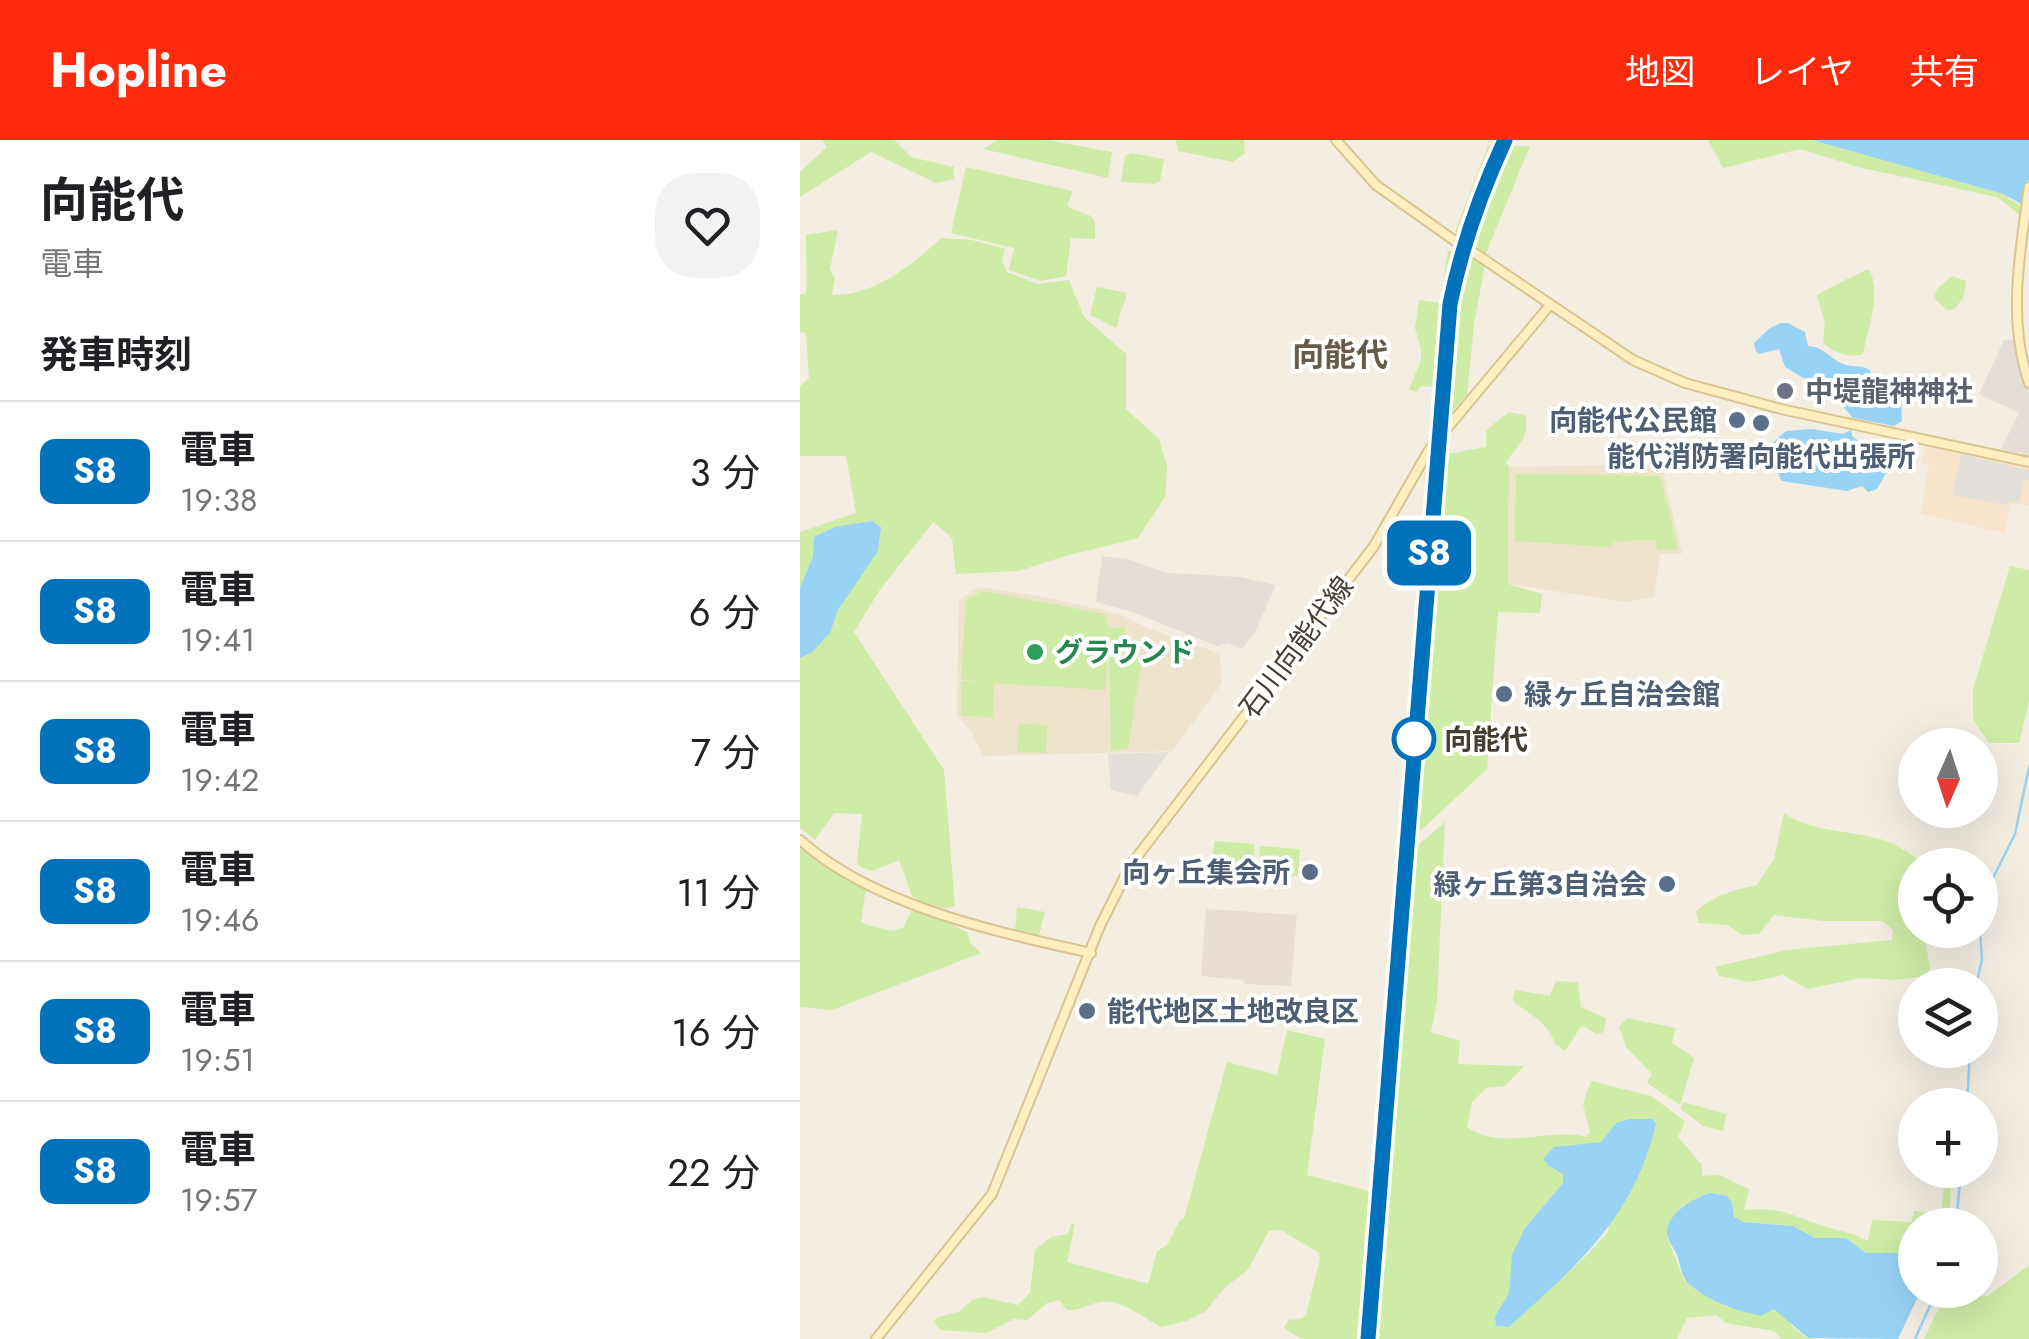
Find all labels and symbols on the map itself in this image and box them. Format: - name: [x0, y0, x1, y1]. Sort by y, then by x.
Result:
- district label: 向能代: [1292, 332, 1388, 378]
- place label: 中堤龍神神社: [1805, 371, 1973, 412]
- marker: 中堤龍神神社: [1774, 380, 1796, 402]
- place label: 向能代公民館: [1549, 400, 1717, 441]
- marker: 向能代公民館: [1726, 409, 1748, 431]
- marker: 能代消防署向能代出張所: [1750, 412, 1772, 434]
- place label: 能代消防署向能代出張所: [1607, 436, 1915, 477]
- line badge: S8: [1384, 520, 1474, 586]
- street label: 石川向能代線: [1229, 568, 1363, 727]
- place label: グラウンド: [1055, 632, 1195, 673]
- marker: グラウンド: [1024, 641, 1046, 663]
- place label: 緑ヶ丘自治会館: [1524, 674, 1720, 715]
- marker: 緑ヶ丘自治会館: [1493, 683, 1515, 705]
- marker: 向能代: [1393, 718, 1435, 760]
- place label: 向能代: [1444, 719, 1528, 760]
- north arrow: [1898, 728, 1998, 828]
- place label: 向ヶ丘集会所: [1122, 852, 1290, 893]
- marker: 向ヶ丘集会所: [1299, 861, 1321, 883]
- place label: 緑ヶ丘第3自治会: [1434, 864, 1647, 905]
- marker: 緑ヶ丘第3自治会: [1656, 873, 1678, 895]
- place label: 能代地区土地改良区: [1107, 991, 1359, 1032]
- marker: 能代地区土地改良区: [1076, 1000, 1098, 1022]

